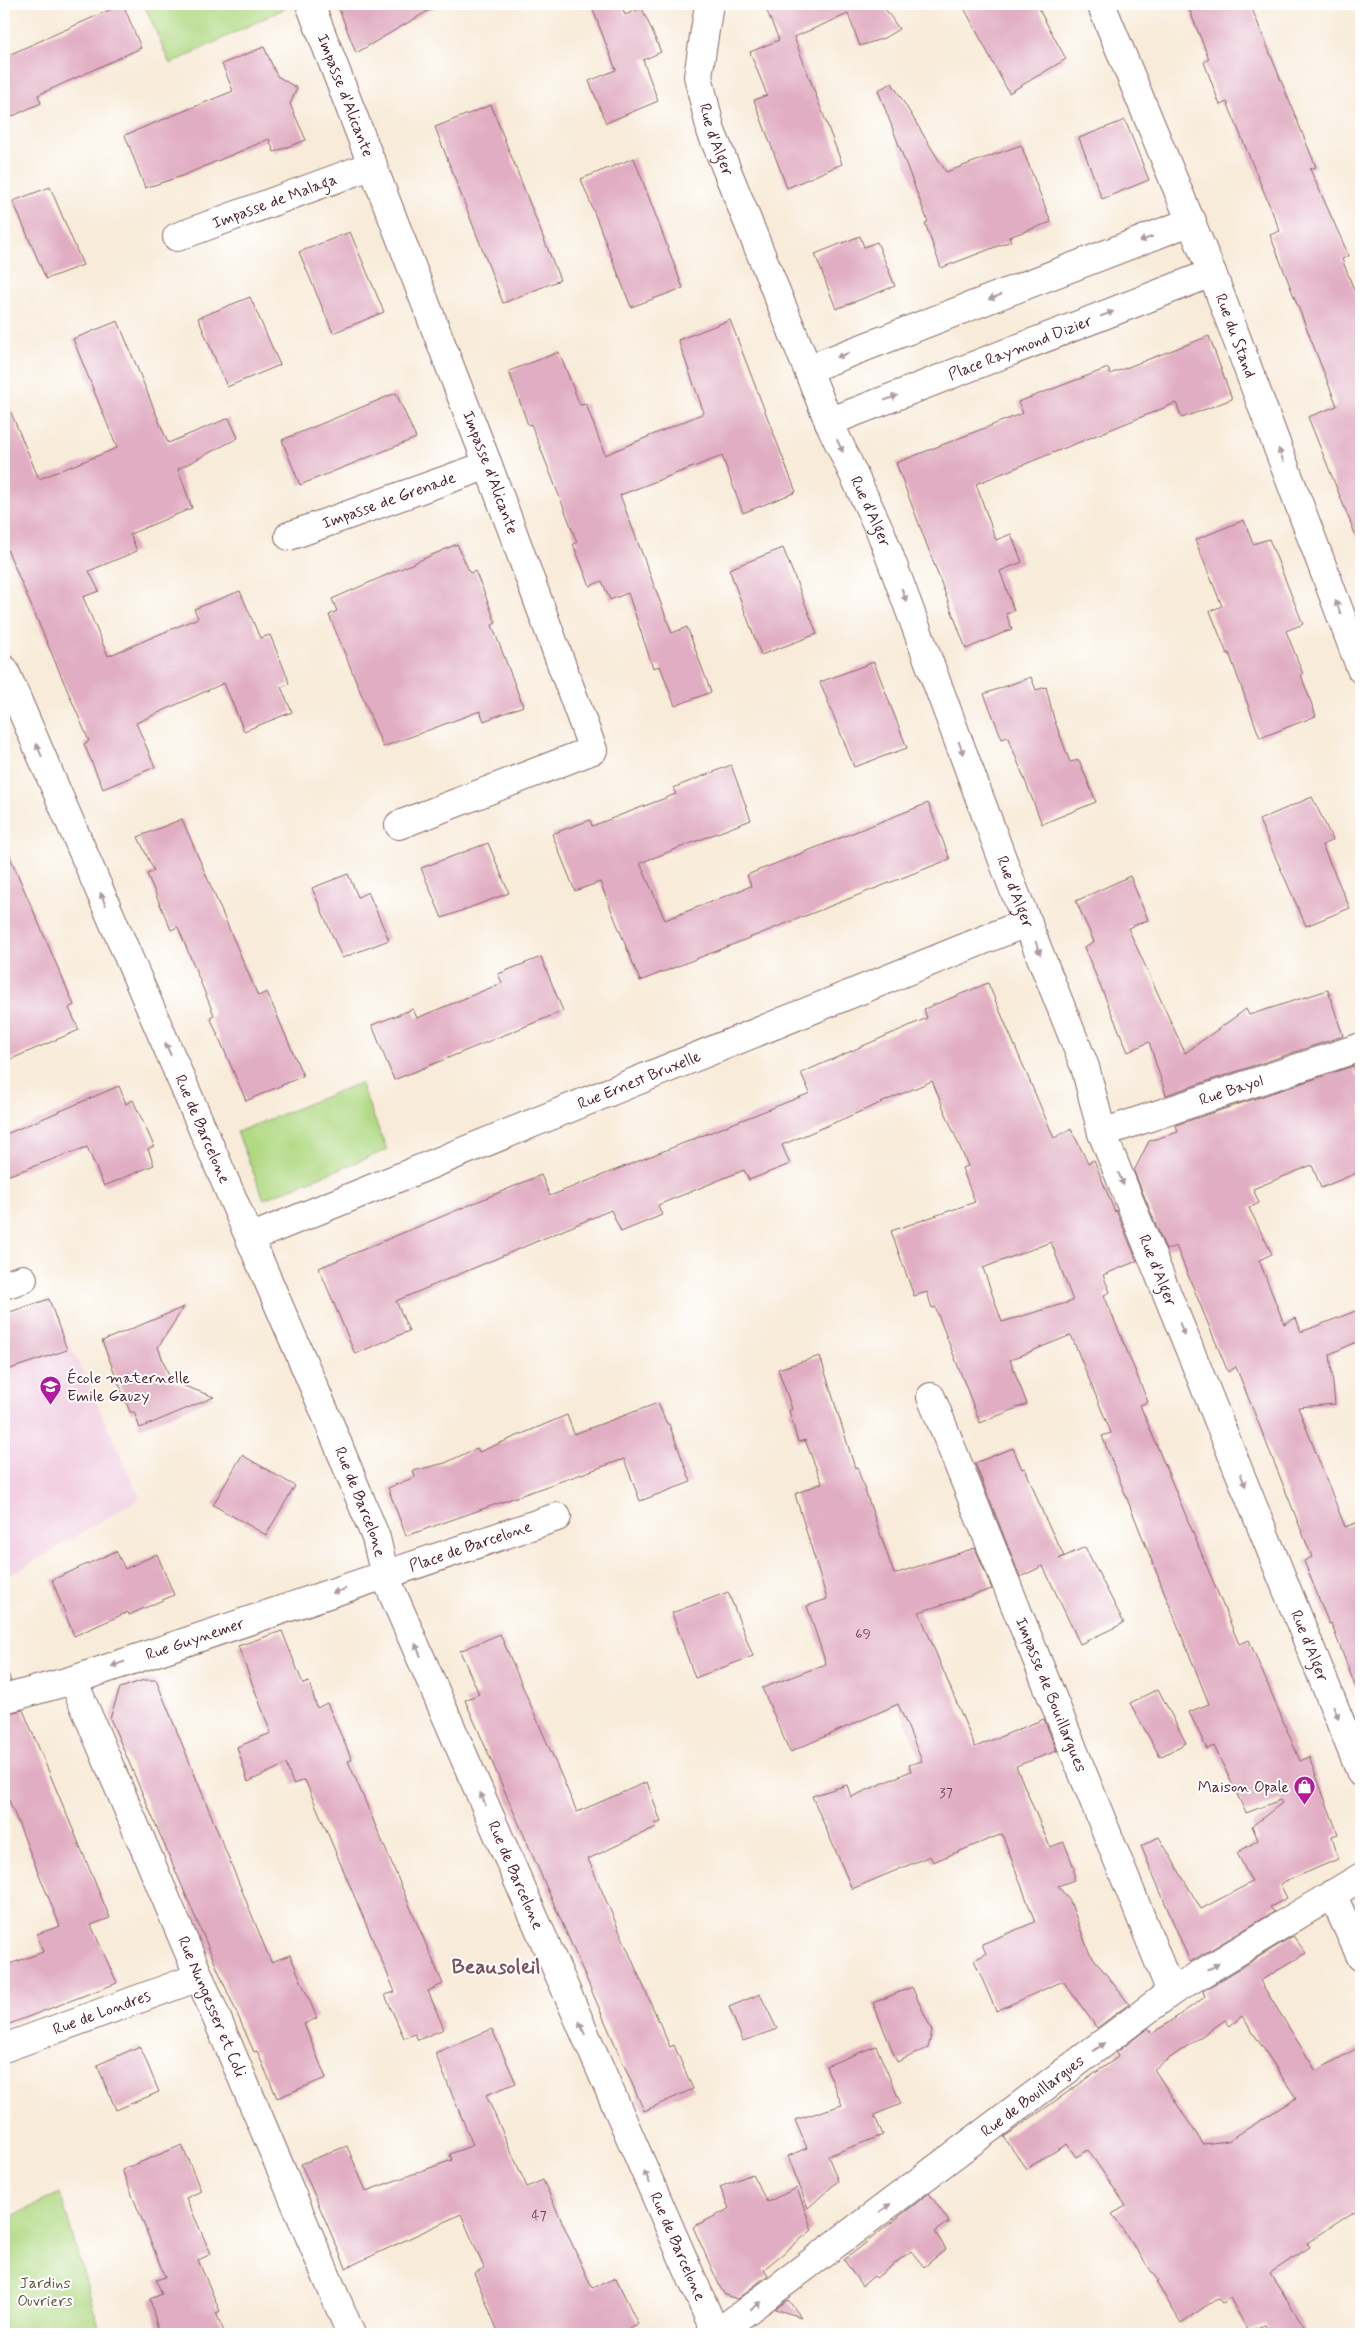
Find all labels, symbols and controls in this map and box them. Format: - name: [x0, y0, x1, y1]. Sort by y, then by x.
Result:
- street label: Impasse d'Alicante: [312, 31, 379, 160]
- street label: Rue d'Alger: [694, 101, 739, 179]
- street label: Impasse de Malaga: [209, 169, 340, 234]
- one-way arrow: [1139, 235, 1153, 243]
- street label: Rue du Stand: [1210, 291, 1261, 381]
- one-way arrow: [987, 294, 1002, 301]
- street label: Place Raymond Dizier: [945, 310, 1095, 385]
- one-way arrow: [1100, 310, 1115, 318]
- one-way arrow: [836, 352, 850, 360]
- one-way arrow: [883, 394, 898, 401]
- street label: Impasse d'Alicante: [458, 408, 523, 537]
- one-way arrow: [836, 439, 844, 453]
- one-way arrow: [1277, 448, 1284, 463]
- street label: Impasse de Grenade: [319, 467, 459, 534]
- street label: Rue d'Alger: [845, 473, 896, 550]
- one-way arrow: [901, 588, 908, 603]
- one-way arrow: [1334, 600, 1341, 615]
- one-way arrow: [958, 740, 965, 755]
- one-way arrow: [34, 743, 42, 757]
- street label: Rue d'Alger: [992, 853, 1039, 931]
- one-way arrow: [99, 892, 107, 907]
- one-way arrow: [1034, 941, 1042, 956]
- one-way arrow: [163, 1042, 171, 1056]
- street label: Rue Ernest Bruxelle: [574, 1045, 704, 1114]
- street label: Rue Bayol: [1196, 1070, 1266, 1111]
- street label: Rue de Barcelone: [170, 1071, 235, 1187]
- one-way arrow: [1117, 1171, 1125, 1186]
- street label: Rue d'Alger: [1134, 1231, 1182, 1310]
- one-way arrow: [1178, 1322, 1186, 1336]
- place label: École maternelle Emile Gauzy: [67, 1368, 191, 1407]
- school or university icon: École maternelle Emile Gauzy: [39, 1375, 63, 1406]
- street label: Rue de Barcelone: [329, 1444, 391, 1559]
- one-way arrow: [1239, 1473, 1247, 1487]
- street label: Place de Barcelone: [406, 1516, 535, 1577]
- one-way arrow: [331, 1587, 346, 1595]
- street label: Rue d'Alger: [1286, 1607, 1334, 1685]
- street label: Rue Guynemer: [143, 1613, 247, 1665]
- street label: Impasse de Bouillargues: [1010, 1614, 1092, 1775]
- house number: 69: [855, 1625, 871, 1643]
- one-way arrow: [413, 1643, 421, 1657]
- one-way arrow: [110, 1661, 125, 1669]
- one-way arrow: [1333, 1704, 1341, 1719]
- shop icon: Maison Opale: [1293, 1775, 1317, 1806]
- place label: Maison Opale: [1198, 1777, 1289, 1798]
- house number: 37: [939, 1784, 953, 1802]
- one-way arrow: [478, 1792, 486, 1806]
- street label: Rue de Barcelone: [483, 1818, 549, 1933]
- street label: Rue Nungesser et Coli: [173, 1933, 251, 2080]
- district label: Beausoleil: [452, 1953, 540, 1981]
- one-way arrow: [1207, 1962, 1220, 1971]
- street label: Rue de Londres: [50, 1985, 153, 2040]
- one-way arrow: [578, 2021, 586, 2035]
- one-way arrow: [1092, 2041, 1105, 2052]
- street label: Rue de Bouillargues: [976, 2050, 1089, 2142]
- one-way arrow: [643, 2170, 651, 2184]
- street label: Rue de Barcelone: [645, 2189, 711, 2304]
- one-way arrow: [878, 2202, 891, 2213]
- house number: 47: [531, 2207, 547, 2225]
- park label: Jardins Ouvriers: [17, 2273, 73, 2312]
- one-way arrow: [749, 2300, 762, 2311]

